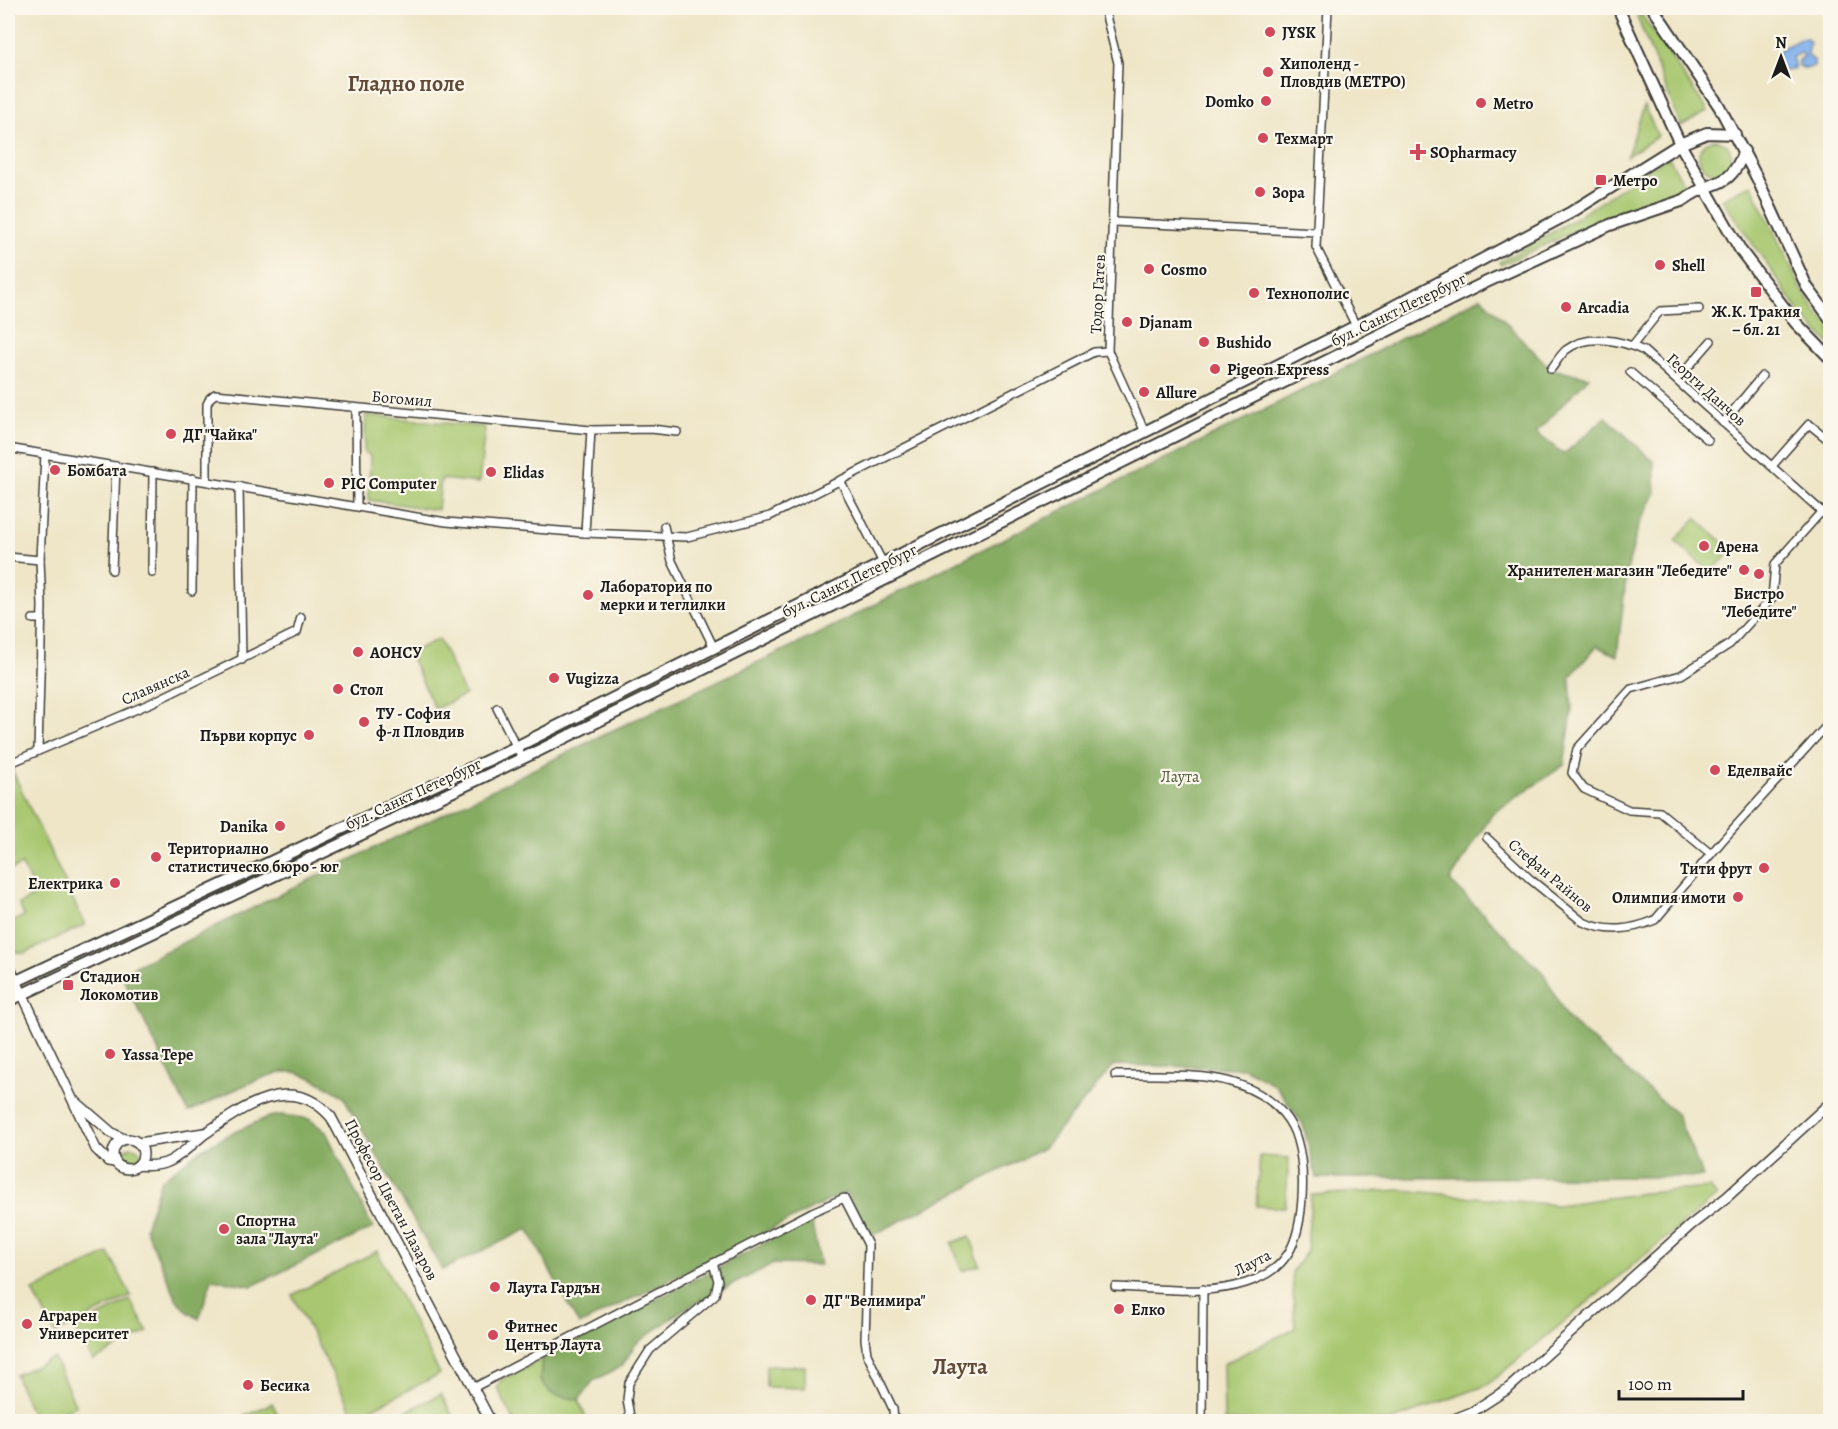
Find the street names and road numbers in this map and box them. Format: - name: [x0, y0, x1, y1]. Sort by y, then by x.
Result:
- street label: Тодор Гатев: [1085, 254, 1111, 334]
- street label: бул. Санкт Петербург: [1327, 267, 1470, 352]
- street label: Георги Данчов: [1662, 348, 1751, 431]
- street label: Богомил: [371, 385, 433, 413]
- street label: бул. Санкт Петербург: [778, 538, 921, 623]
- street label: Славянска: [118, 661, 193, 711]
- street label: бул. Санкт Петербург: [342, 753, 485, 835]
- street label: Стефан Райнов: [1503, 834, 1597, 918]
- street label: Професор Цветан Лазаров: [339, 1115, 443, 1284]
- street label: Лаута: [1230, 1244, 1275, 1282]

